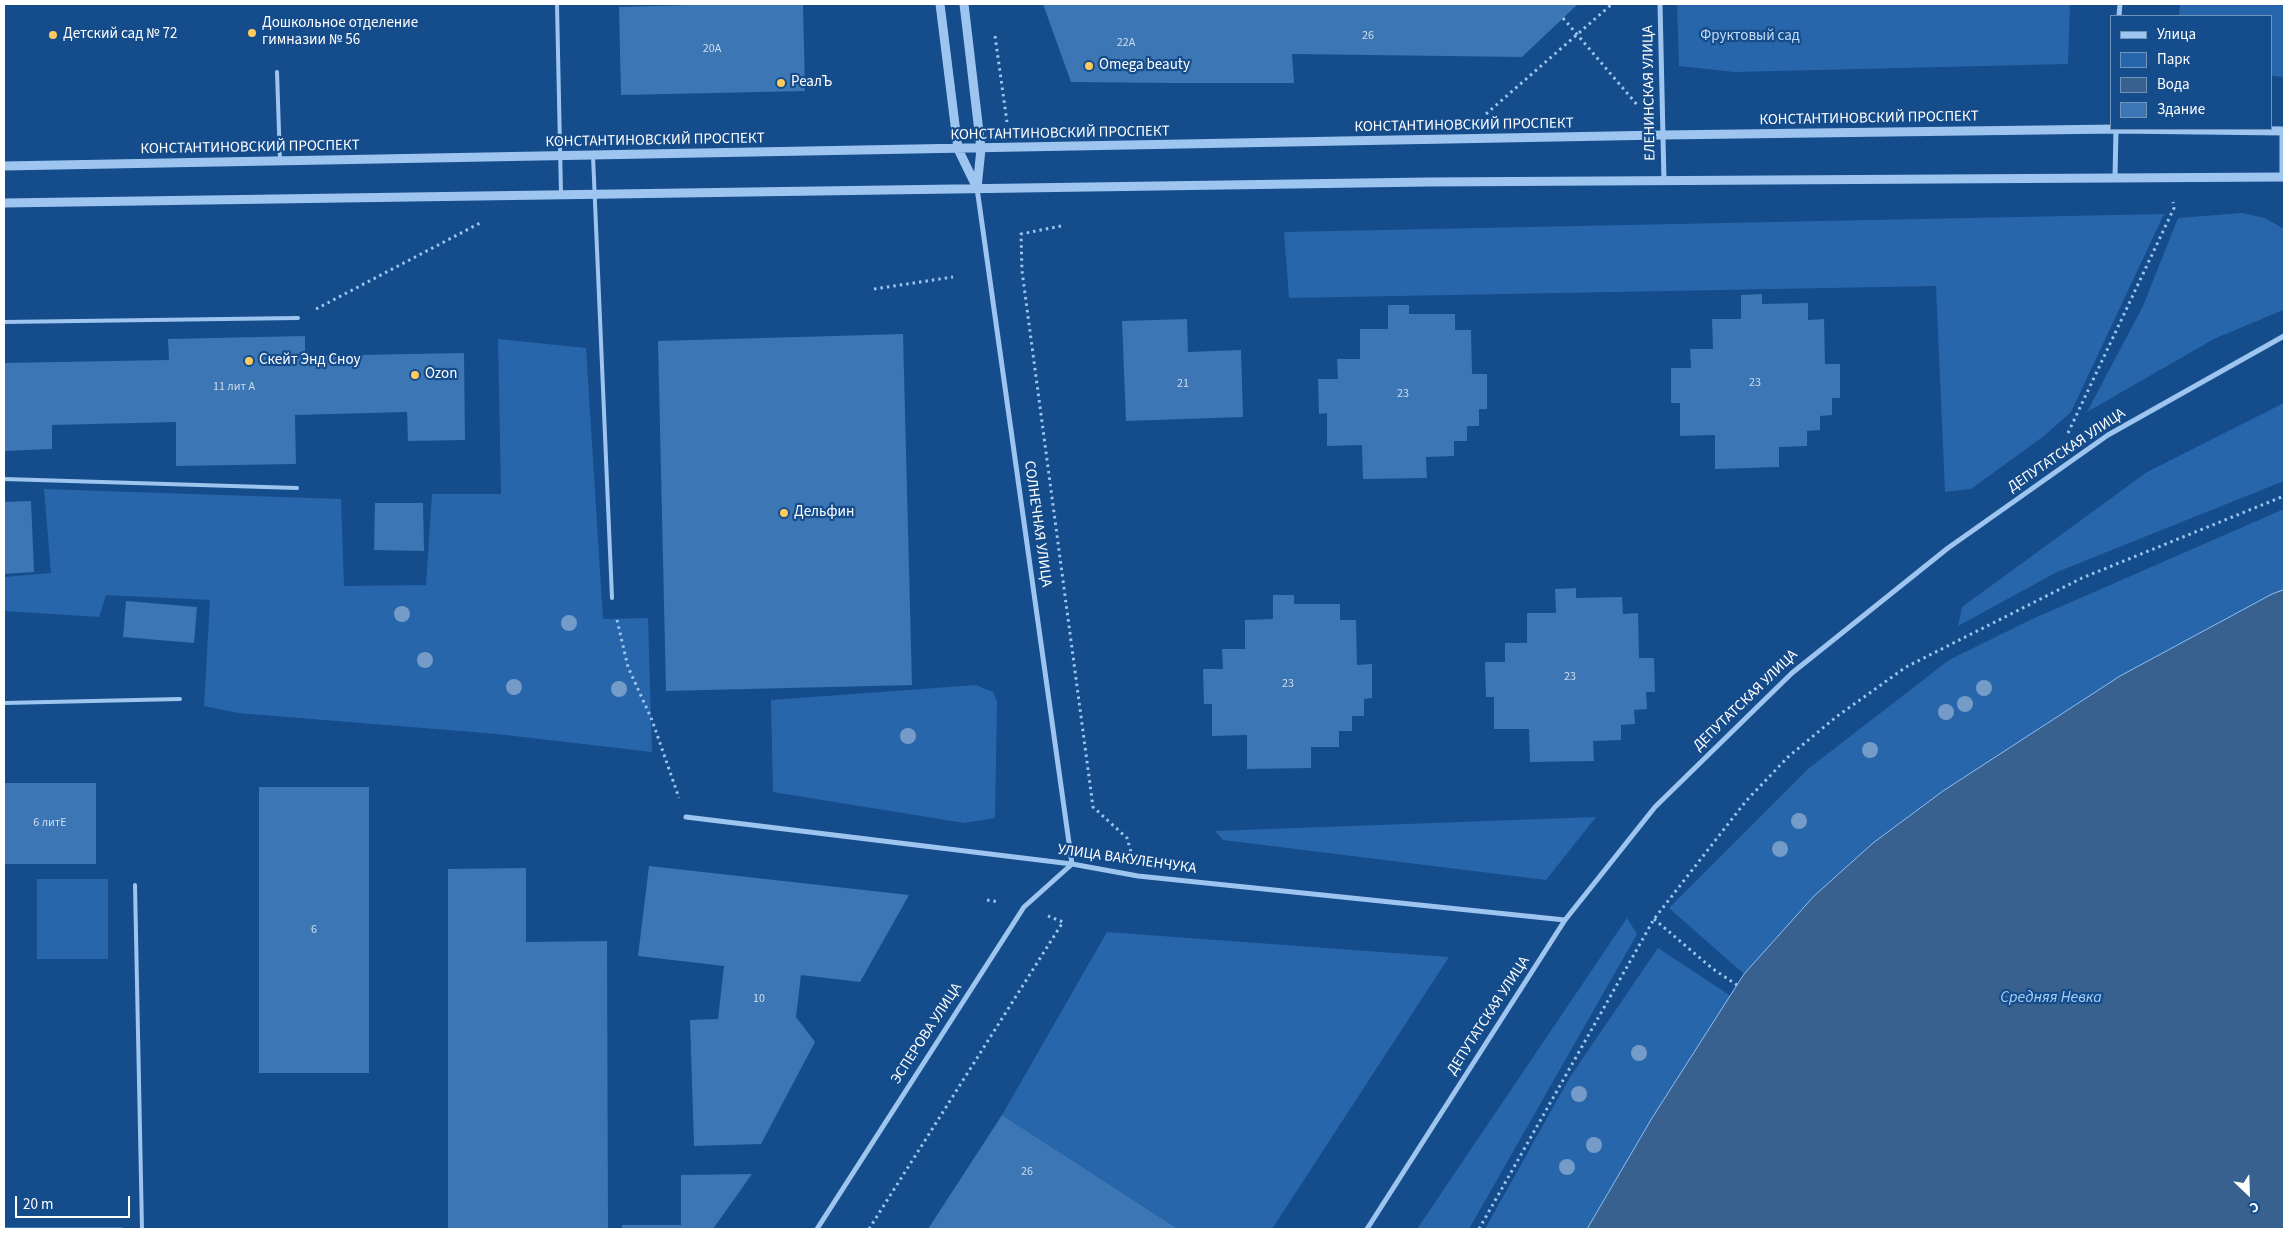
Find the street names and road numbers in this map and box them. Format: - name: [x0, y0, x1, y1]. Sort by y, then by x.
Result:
- street label: ЕЛЕНИНСКАЯ УЛИЦА: [1640, 25, 1660, 161]
- street label: КОНСТАНТИНОВСКИЙ ПРОСПЕКТ: [1759, 108, 1979, 130]
- street label: КОНСТАНТИНОВСКИЙ ПРОСПЕКТ: [1354, 115, 1574, 137]
- street label: КОНСТАНТИНОВСКИЙ ПРОСПЕКТ: [950, 123, 1170, 145]
- street label: КОНСТАНТИНОВСКИЙ ПРОСПЕКТ: [545, 130, 765, 152]
- street label: КОНСТАНТИНОВСКИЙ ПРОСПЕКТ: [140, 137, 360, 159]
- street label: ДЕПУТАТСКАЯ УЛИЦА: [2005, 405, 2129, 497]
- street label: СОЛНЕЧНАЯ УЛИЦА: [1019, 460, 1055, 588]
- street label: ДЕПУТАТСКАЯ УЛИЦА: [1690, 647, 1802, 755]
- street label: УЛИЦА ВАКУЛЕНЧУКА: [1056, 841, 1198, 879]
- street label: ДЕПУТАТСКАЯ УЛИЦА: [1444, 953, 1534, 1079]
- street label: ЭСПЕРОВА УЛИЦА: [888, 980, 966, 1088]

